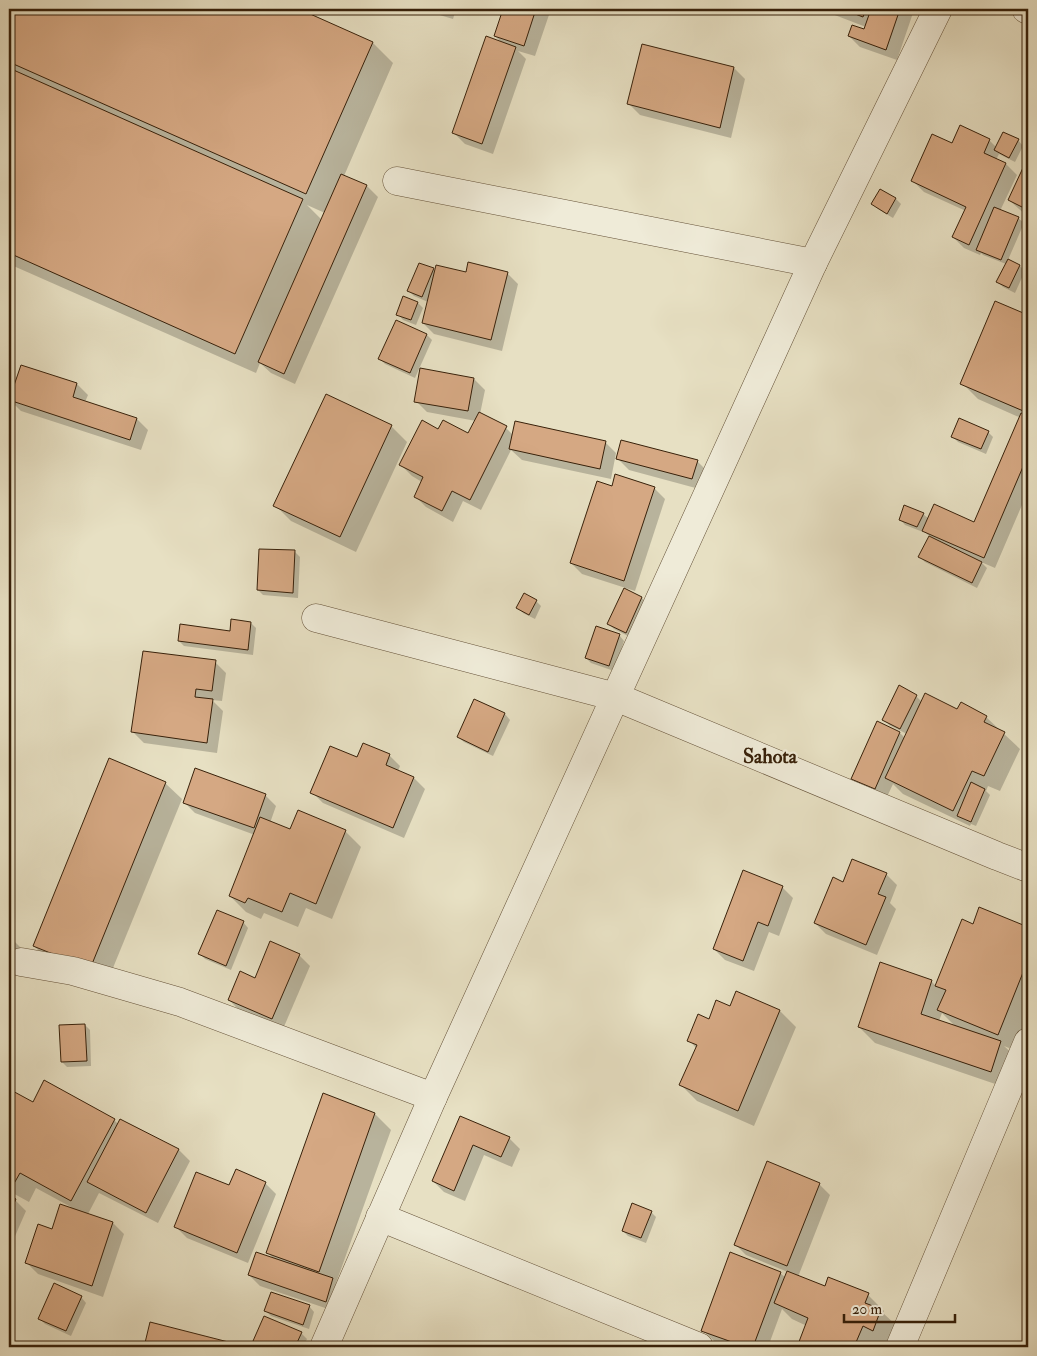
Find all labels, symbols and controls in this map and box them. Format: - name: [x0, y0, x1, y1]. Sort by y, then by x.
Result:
- district label: Sahota: [743, 744, 798, 769]
- scale bar: [844, 1291, 956, 1323]
- text: 20 m: [852, 1300, 882, 1319]

